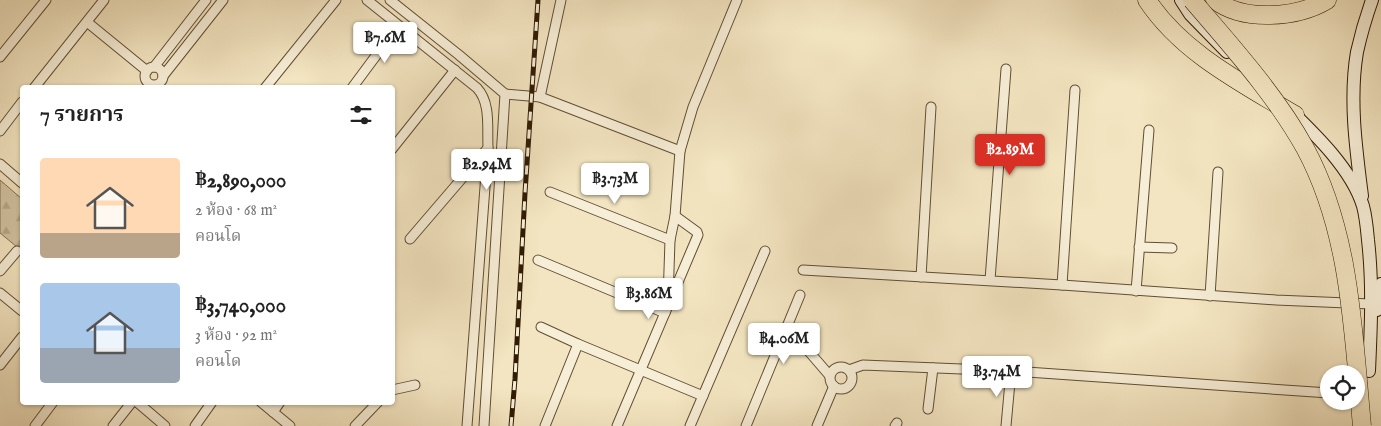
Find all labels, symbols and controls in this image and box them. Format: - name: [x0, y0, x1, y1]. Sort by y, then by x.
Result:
- pin: ฿7.6M: [350, 22, 420, 64]
- text: ฿7.6M: [364, 28, 406, 48]
- icon: filters: [347, 101, 375, 129]
- text: 7 รายการ: [40, 102, 124, 129]
- pin: ฿2.89M: [969, 134, 1051, 176]
- text: ฿2.89M: [986, 140, 1034, 160]
- pin: ฿2.94M: [446, 148, 528, 191]
- text: ฿2.94M: [462, 155, 512, 175]
- pin: ฿3.73M: [574, 162, 656, 205]
- text: ฿2,890,000: [195, 168, 286, 195]
- text: ฿3.73M: [592, 169, 638, 189]
- icon: home: [80, 178, 140, 238]
- text: 2 ห้อง · 68 m²: [195, 201, 277, 221]
- text: คอนโด: [195, 227, 241, 247]
- pin: ฿3.86M: [608, 278, 690, 320]
- text: ฿3.86M: [626, 284, 672, 304]
- text: ฿3,740,000: [195, 293, 286, 320]
- icon: home: [80, 303, 140, 363]
- pin: ฿4.06M: [743, 322, 825, 365]
- text: 3 ห้อง · 92 m²: [195, 326, 277, 346]
- text: ฿4.06M: [759, 329, 809, 349]
- text: คอนโด: [195, 352, 241, 372]
- pin: ฿3.74M: [956, 356, 1038, 398]
- text: ฿3.74M: [973, 362, 1021, 382]
- map controls: [1320, 365, 1365, 410]
- button: locate: [1320, 365, 1365, 410]

